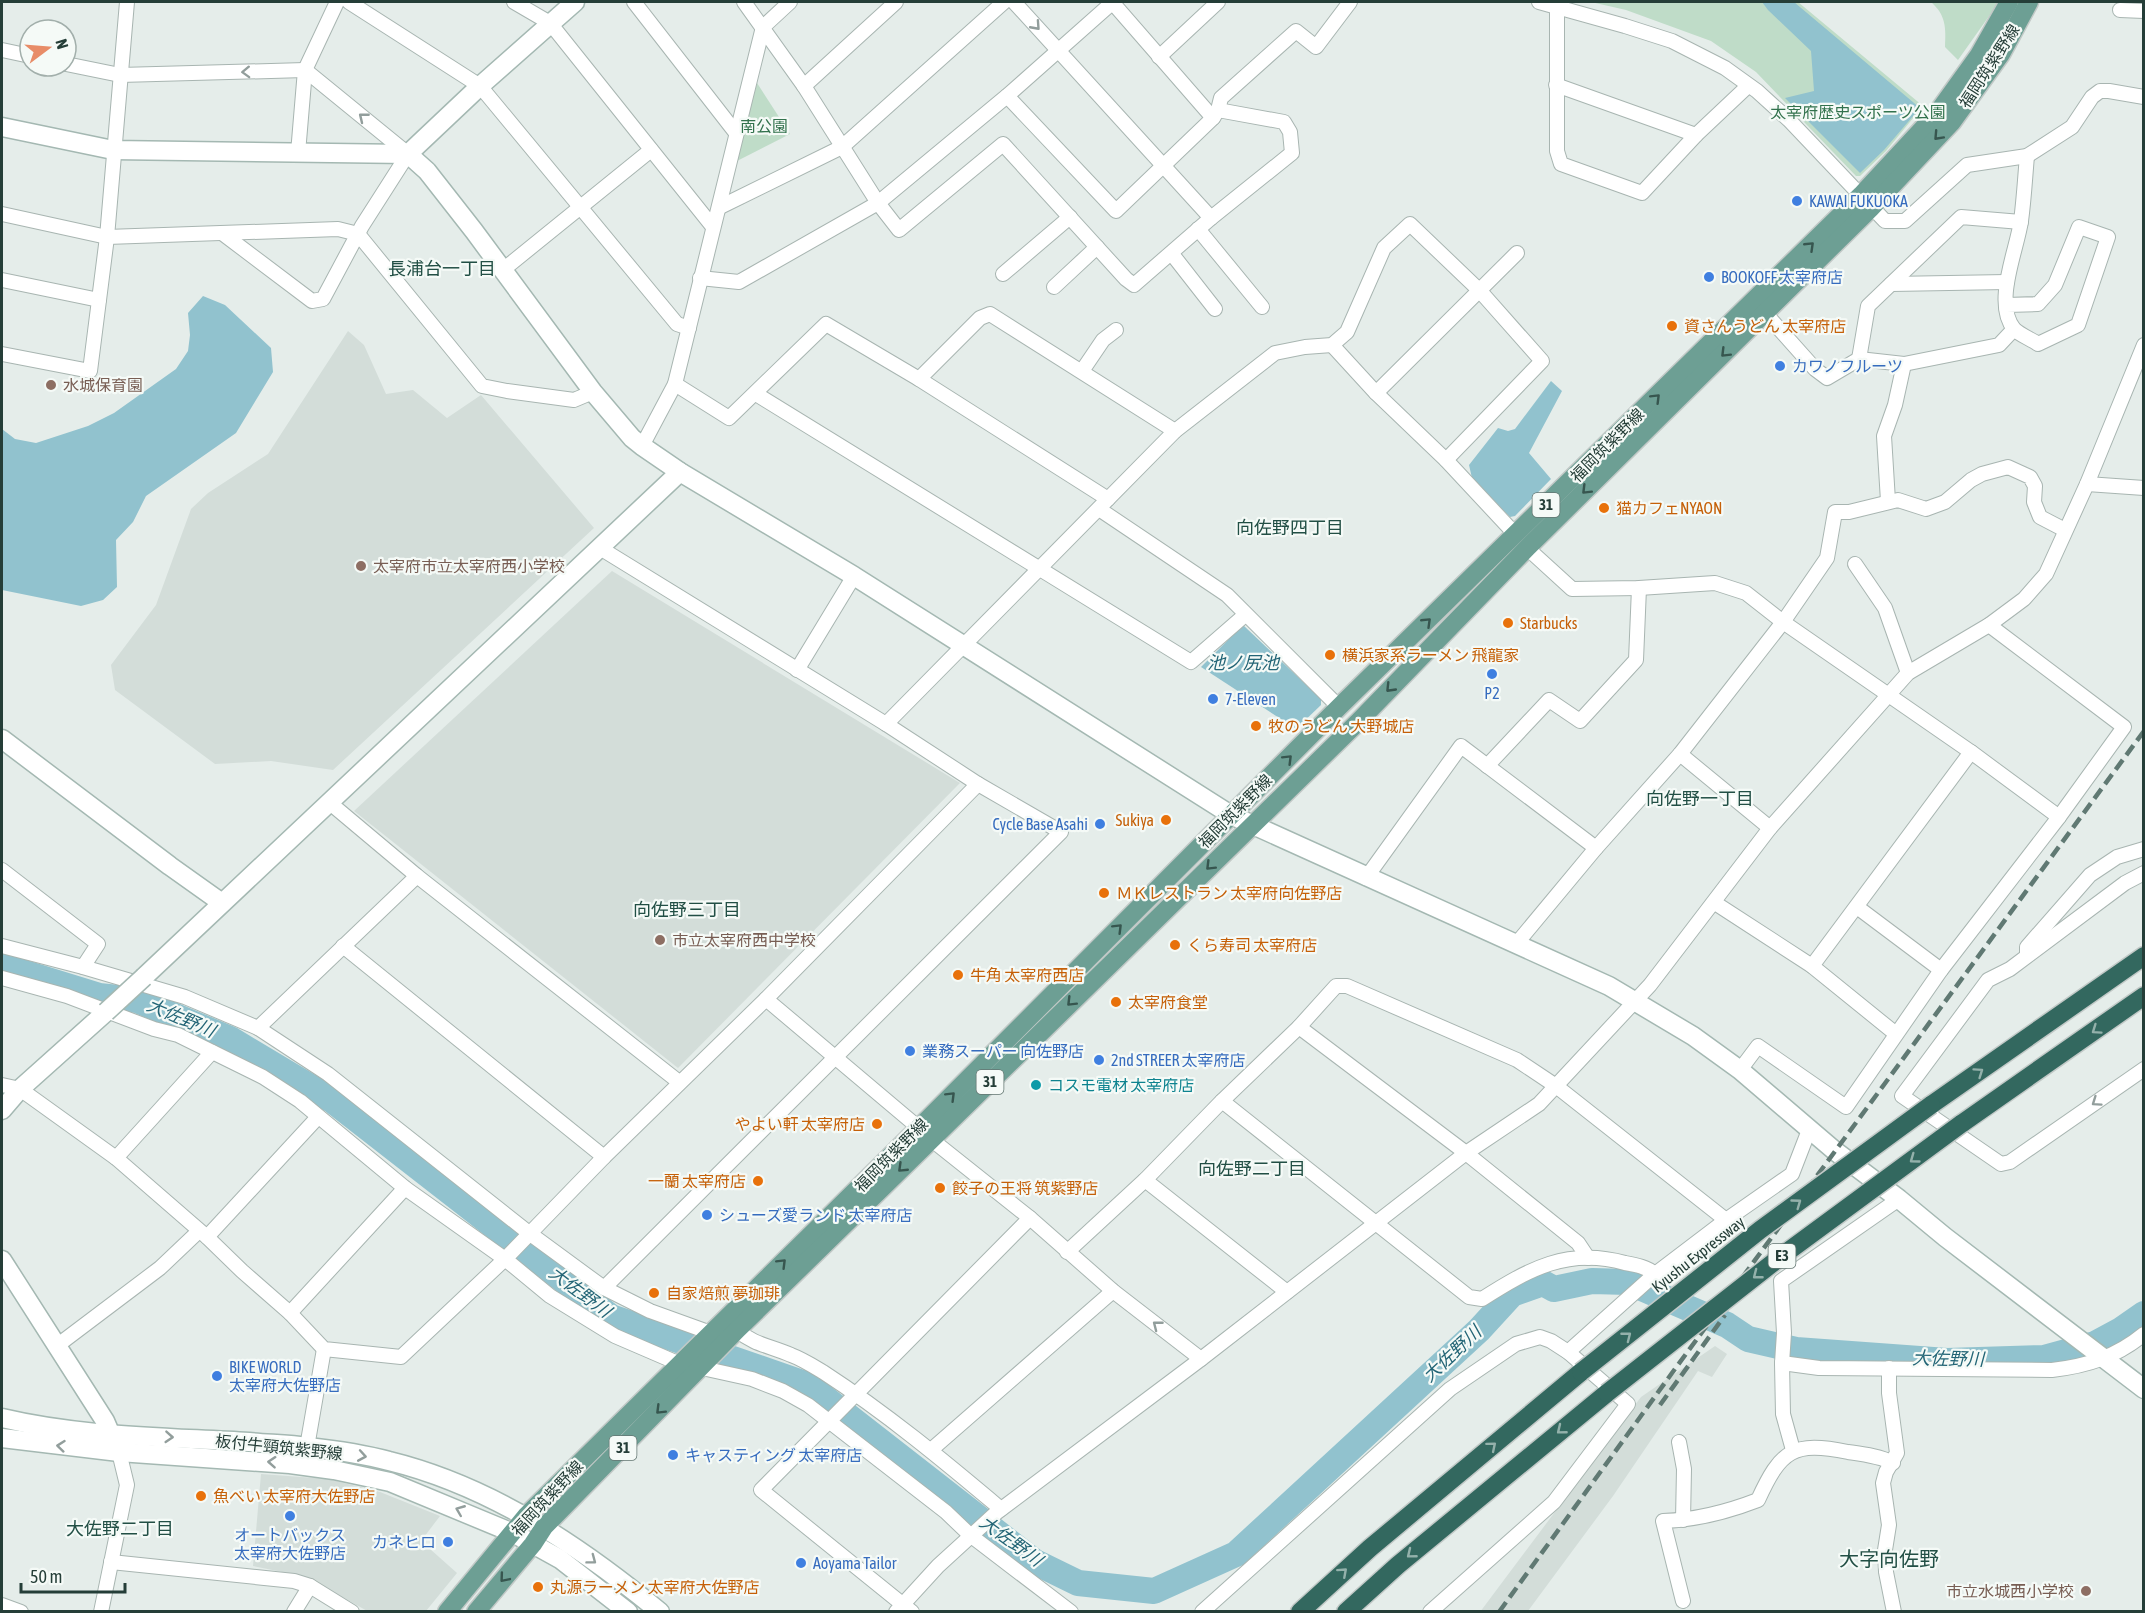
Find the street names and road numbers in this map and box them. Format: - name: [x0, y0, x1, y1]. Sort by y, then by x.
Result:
- street label: 福岡筑紫野線: [1955, 21, 2023, 111]
- street label: 福岡筑紫野線: [1567, 405, 1647, 485]
- road number: 31: [1532, 493, 1560, 517]
- street label: 福岡筑紫野線: [1195, 771, 1275, 851]
- road number: 31: [976, 1070, 1004, 1094]
- street label: 福岡筑紫野線: [851, 1115, 931, 1195]
- street label: Kyushu Expressway: [1648, 1212, 1749, 1297]
- road number: E3: [1768, 1244, 1796, 1268]
- street label: 板付牛頸筑紫野線: [214, 1431, 344, 1463]
- road number: 31: [610, 1436, 636, 1460]
- street label: 福岡筑紫野線: [508, 1457, 586, 1539]

